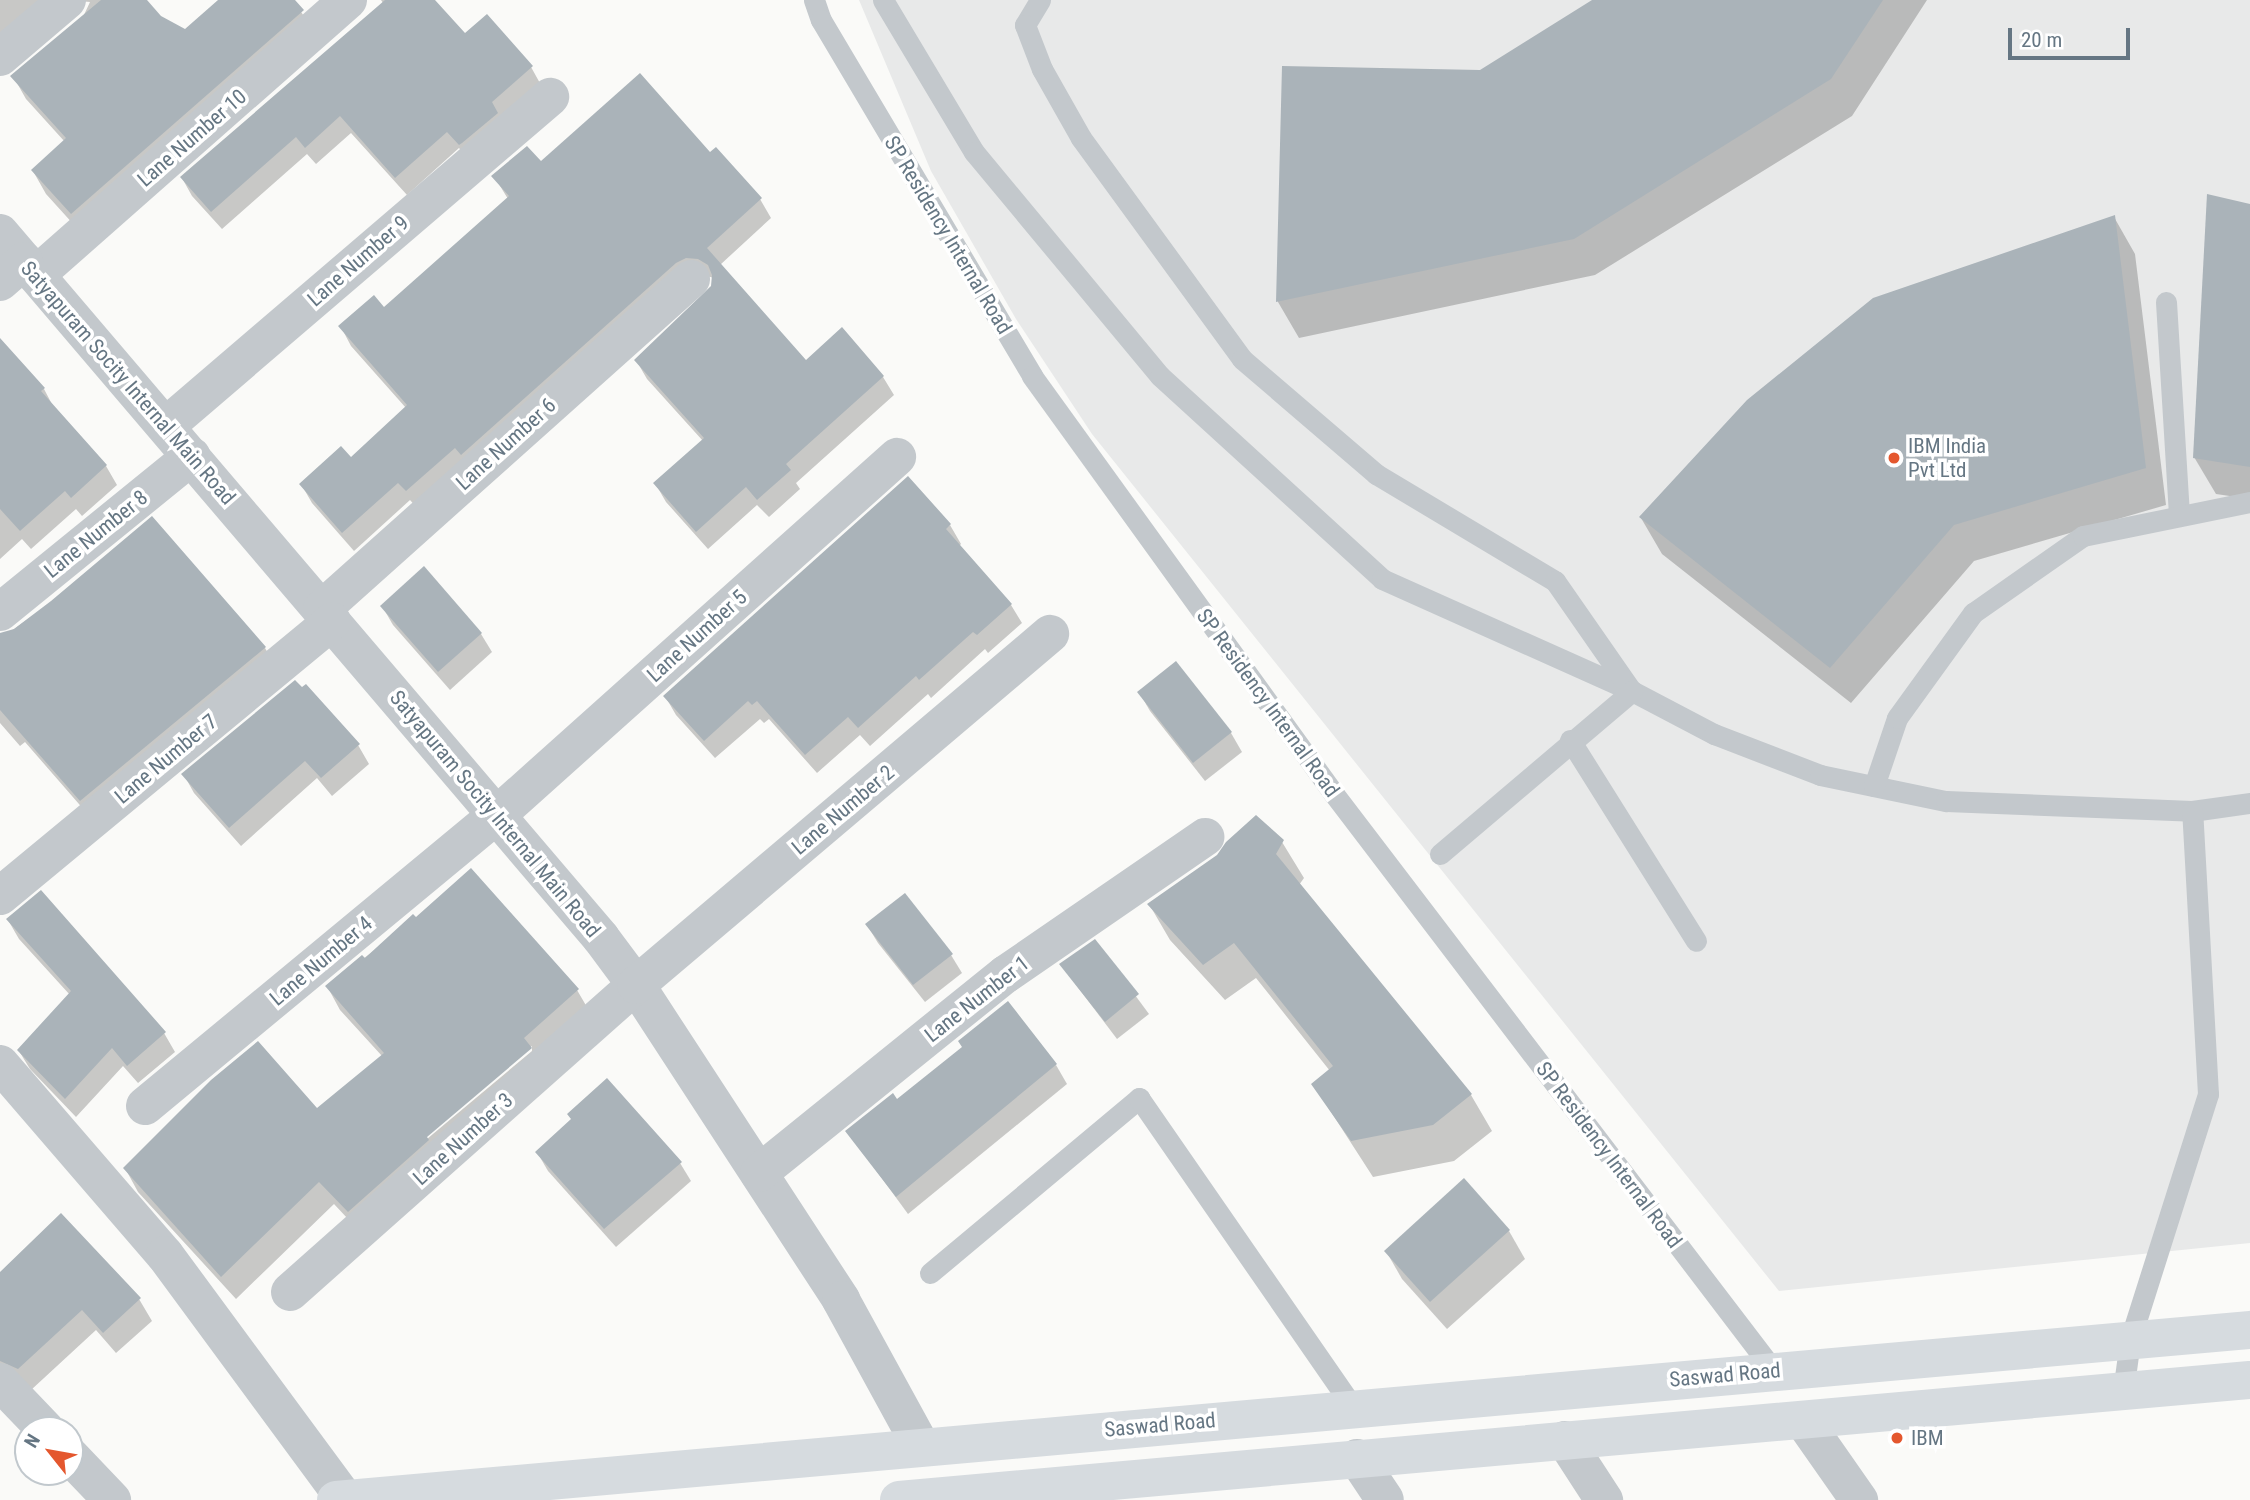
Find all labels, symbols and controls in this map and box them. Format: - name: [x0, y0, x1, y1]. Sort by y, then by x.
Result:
- scale bar: [2012, 14, 2134, 58]
- text: 20 m: [2021, 28, 2062, 52]
- street label: Lane Number 10: [132, 84, 252, 192]
- street label: SP Residency Internal Road: [879, 132, 1017, 338]
- street label: Lane Number 9: [302, 210, 414, 312]
- street label: Satyapuram Socity Internal Main Road: [15, 256, 241, 510]
- street label: Lane Number 6: [451, 393, 561, 495]
- place label: IBM India Pvt Ltd: [1908, 433, 1986, 483]
- marker: IBM India Pvt Ltd: [1886, 450, 1902, 466]
- street label: Lane Number 8: [39, 485, 153, 583]
- street label: Lane Number 5: [642, 585, 752, 687]
- street label: SP Residency Internal Road: [1191, 604, 1345, 802]
- street label: Satyapuram Socity Internal Main Road: [384, 685, 606, 943]
- street label: Lane Number 7: [110, 709, 222, 809]
- street label: Lane Number 2: [787, 760, 899, 860]
- street label: Lane Number 4: [265, 911, 377, 1011]
- street label: Lane Number 1: [920, 950, 1034, 1048]
- street label: SP Residency Internal Road: [1531, 1057, 1687, 1253]
- street label: Lane Number 3: [408, 1088, 518, 1190]
- street label: Saswad Road: [1668, 1358, 1782, 1392]
- street label: Saswad Road: [1103, 1408, 1217, 1442]
- north arrow: [14, 1416, 84, 1486]
- place label: IBM: [1911, 1425, 1944, 1451]
- text: N: [19, 1430, 45, 1452]
- marker: IBM: [1889, 1430, 1905, 1446]

